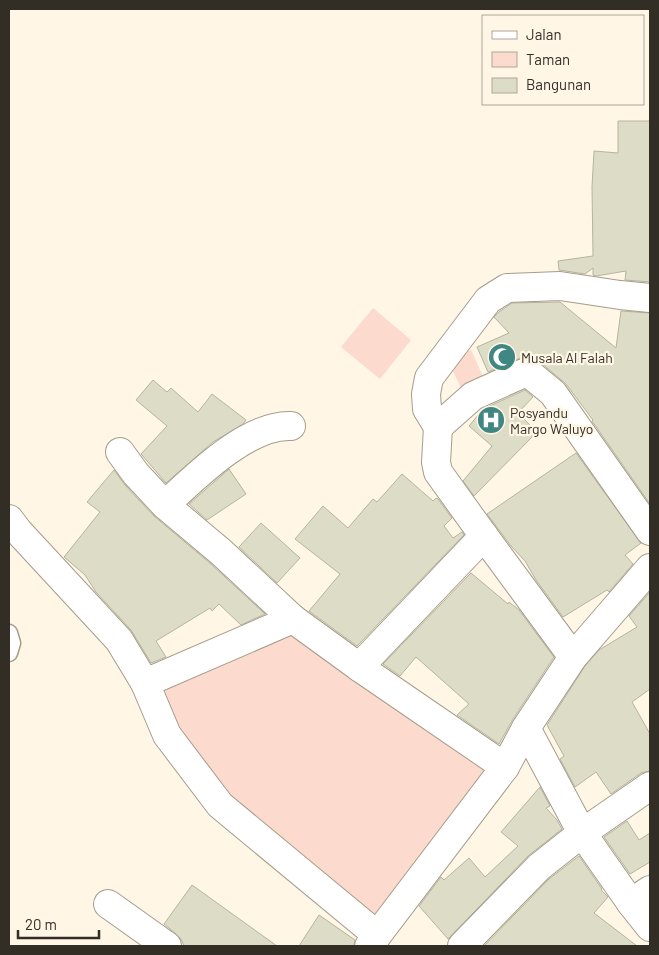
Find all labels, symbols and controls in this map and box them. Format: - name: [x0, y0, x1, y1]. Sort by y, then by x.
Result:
- legend: [482, 15, 644, 105]
- text: Jalan: [526, 25, 562, 43]
- text: Taman: [526, 50, 570, 68]
- text: Bangunan: [526, 75, 591, 93]
- mosque icon: Musala Al Falah: [487, 342, 517, 372]
- place label: Musala Al Falah: [521, 349, 613, 366]
- place label: Posyandu Margo Waluyo: [510, 404, 593, 437]
- hospital icon: Posyandu Margo Waluyo: [476, 405, 506, 435]
- scale bar: [18, 908, 99, 940]
- text: 20 m: [25, 915, 57, 933]

